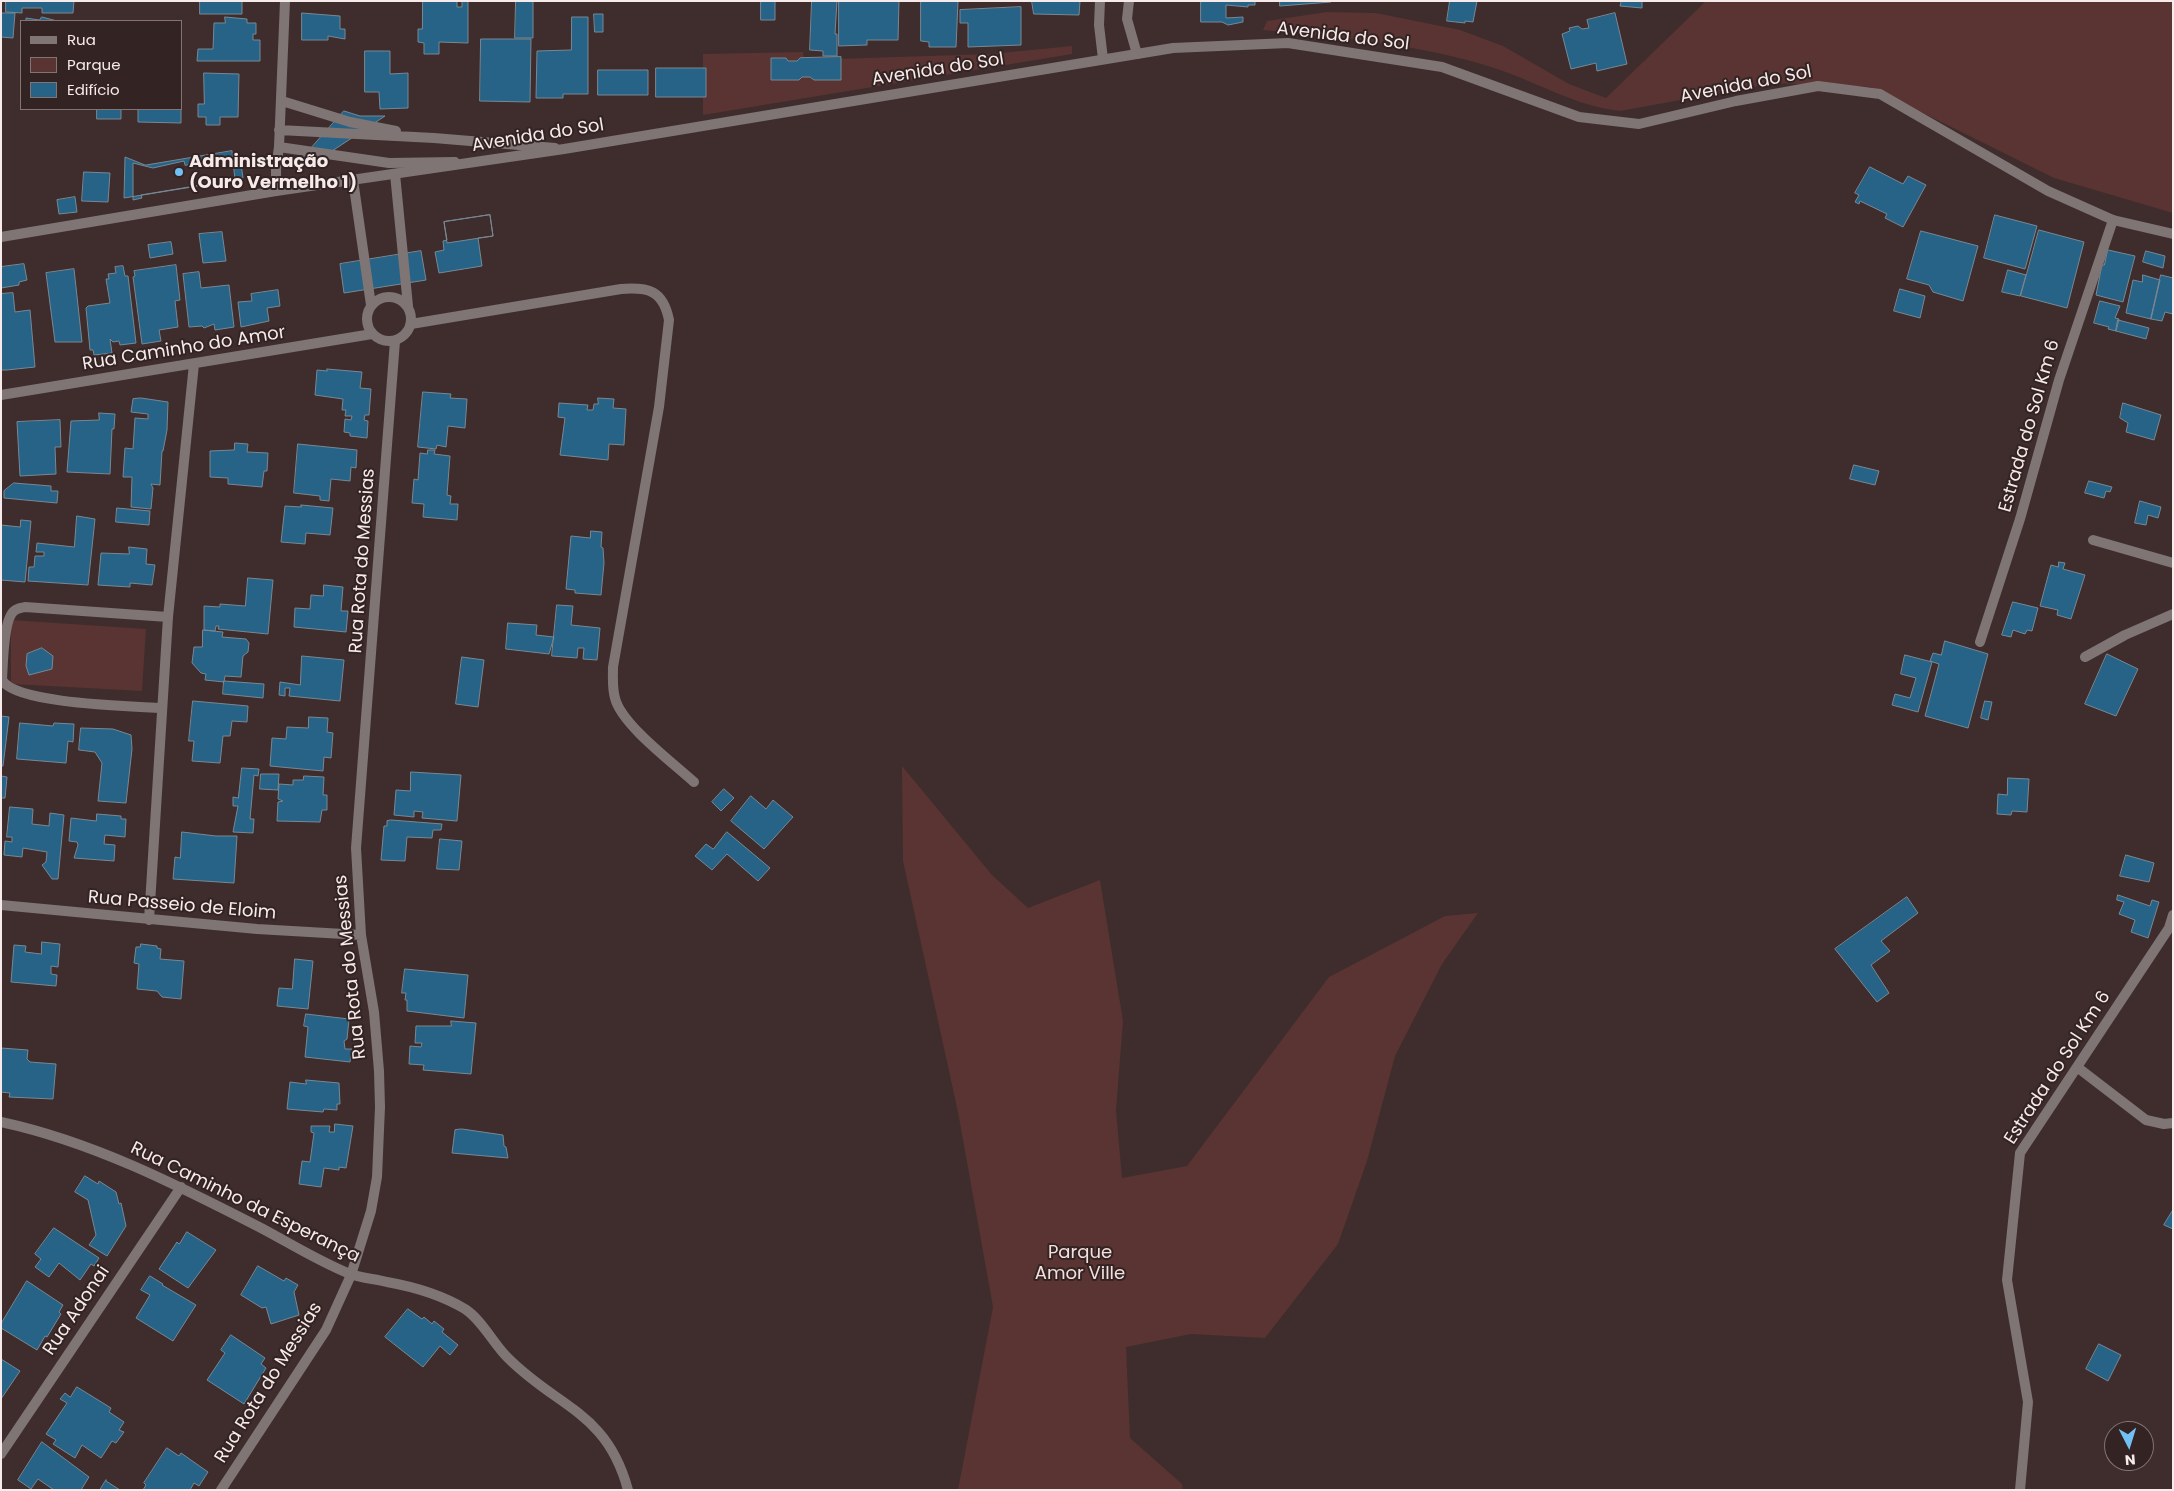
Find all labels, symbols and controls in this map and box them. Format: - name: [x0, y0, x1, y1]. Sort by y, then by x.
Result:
- street label: Avenida do Sol: [1275, 18, 1411, 56]
- legend: [20, 20, 182, 110]
- text: Rua: [67, 29, 96, 50]
- street label: Avenida do Sol: [870, 49, 1006, 91]
- text: Parque: [67, 54, 120, 75]
- street label: Avenida do Sol: [1678, 62, 1814, 108]
- text: Edifício: [67, 79, 120, 100]
- street label: Avenida do Sol: [470, 115, 606, 157]
- place label: Administração (Ouro Vermelho 1): [189, 151, 357, 193]
- marker: Administração (Ouro Vermelho 1): [173, 166, 185, 178]
- street label: Rua Caminho do Amor: [81, 322, 287, 376]
- street label: Estrada do Sol Km 6: [1995, 337, 2065, 515]
- street label: Rua Rota do Messias: [346, 468, 380, 654]
- street label: Rua Rota do Messias: [331, 874, 371, 1060]
- street label: Rua Passeio de Eloim: [87, 887, 277, 925]
- street label: Estrada do Sol Km 6: [2000, 987, 2116, 1149]
- street label: Rua Caminho da Esperança: [127, 1138, 363, 1268]
- park label: Parque Amor Ville: [1035, 1242, 1125, 1284]
- street label: Rua Adonai: [39, 1262, 115, 1360]
- street label: Rua Rota do Messias: [211, 1299, 327, 1467]
- north arrow: [2104, 1421, 2154, 1471]
- text: N: [2124, 1450, 2136, 1470]

